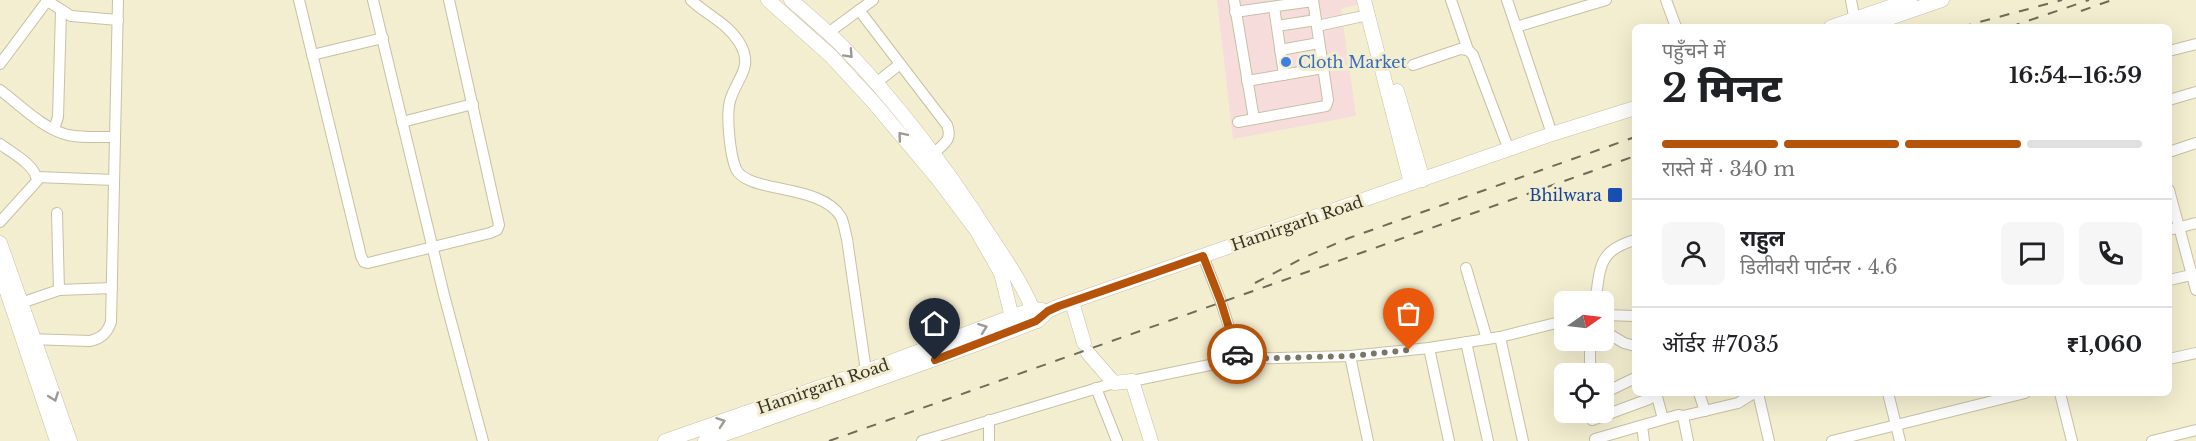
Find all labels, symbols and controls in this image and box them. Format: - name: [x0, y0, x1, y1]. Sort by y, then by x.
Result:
- text: पहुँचने में: [1662, 39, 1725, 63]
- one-way arrow: [842, 47, 853, 58]
- place label: Cloth Market: [1298, 52, 1407, 72]
- marker: Cloth Market: [1279, 55, 1293, 69]
- text: 16:54–16:59: [2009, 62, 2142, 89]
- text: 2 मिनट: [1662, 64, 1782, 113]
- one-way arrow: [898, 132, 909, 143]
- text: रास्ते में · 340 m: [1662, 157, 1795, 181]
- place label: Bhilwara: [1529, 185, 1602, 205]
- marker: Bhilwara: [1606, 186, 1624, 204]
- street label: Hamirgarh Road: [1228, 191, 1366, 255]
- button: person: [1662, 222, 1725, 285]
- button: chat: [2001, 222, 2064, 285]
- button: phone: [2079, 222, 2142, 285]
- text: राहुल: [1740, 225, 1785, 252]
- text: डिलीवरी पार्टनर · 4.6: [1740, 255, 1898, 279]
- pin: [1383, 288, 1434, 350]
- north arrow: [1554, 291, 1614, 351]
- map controls: [1554, 291, 1614, 423]
- icon: bag: [1392, 297, 1425, 330]
- pin: [909, 298, 960, 360]
- icon: home: [918, 307, 951, 340]
- one-way arrow: [977, 323, 988, 335]
- courier: [1207, 324, 1267, 384]
- text: ऑर्डर #7035: [1662, 331, 1779, 358]
- text: ₹1,060: [2066, 331, 2142, 358]
- icon: car: [1221, 338, 1254, 371]
- street label: Hamirgarh Road: [754, 354, 892, 418]
- button: locate: [1554, 363, 1614, 423]
- one-way arrow: [47, 391, 60, 402]
- one-way arrow: [715, 416, 725, 429]

